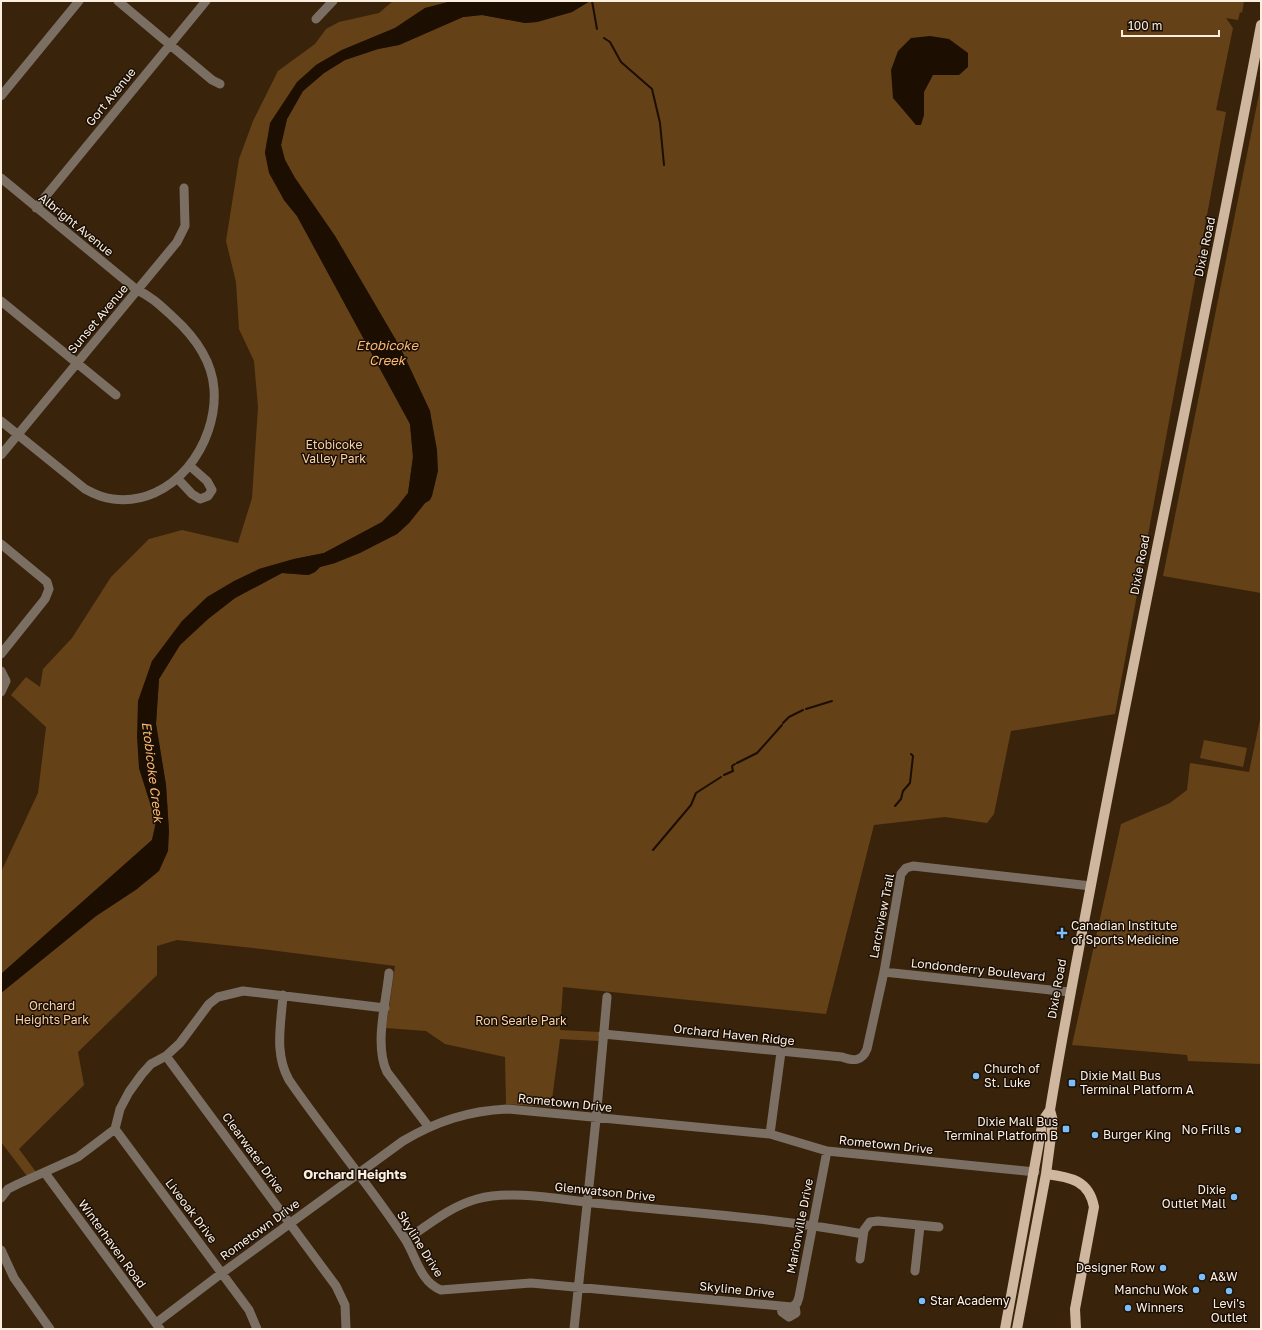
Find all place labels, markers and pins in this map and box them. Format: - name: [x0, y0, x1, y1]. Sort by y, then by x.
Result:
- place label: Canadian Institute of Sports Medicine: [1071, 918, 1179, 947]
- marker: Canadian Institute of Sports Medicine: [1056, 927, 1068, 939]
- place label: Church of St. Luke: [984, 1061, 1040, 1090]
- place label: Dixie Mall Bus Terminal Platform A: [1080, 1068, 1194, 1097]
- marker: Church of St. Luke: [971, 1071, 981, 1081]
- marker: Dixie Mall Bus Terminal Platform A: [1067, 1078, 1077, 1088]
- place label: Dixie Mall Bus Terminal Platform B: [944, 1114, 1058, 1143]
- place label: No Frills: [1182, 1122, 1230, 1137]
- marker: Dixie Mall Bus Terminal Platform B: [1061, 1124, 1071, 1134]
- marker: No Frills: [1233, 1125, 1243, 1135]
- place label: Burger King: [1103, 1127, 1171, 1142]
- marker: Burger King: [1090, 1130, 1100, 1140]
- place label: Dixie Outlet Mall: [1162, 1182, 1226, 1211]
- marker: Dixie Outlet Mall: [1229, 1192, 1239, 1202]
- place label: Designer Row: [1076, 1260, 1155, 1275]
- marker: Designer Row: [1158, 1263, 1168, 1273]
- place label: A&W: [1210, 1269, 1238, 1284]
- marker: A&W: [1197, 1272, 1207, 1282]
- place label: Manchu Wok: [1114, 1282, 1188, 1297]
- marker: Manchu Wok: [1191, 1285, 1201, 1295]
- marker: Levi's Outlet: [1224, 1286, 1234, 1296]
- place label: Star Academy: [930, 1293, 1010, 1308]
- marker: Star Academy: [917, 1296, 927, 1306]
- place label: Levi's Outlet: [1211, 1296, 1247, 1325]
- place label: Winners: [1136, 1300, 1184, 1315]
- marker: Winners: [1123, 1303, 1133, 1313]

